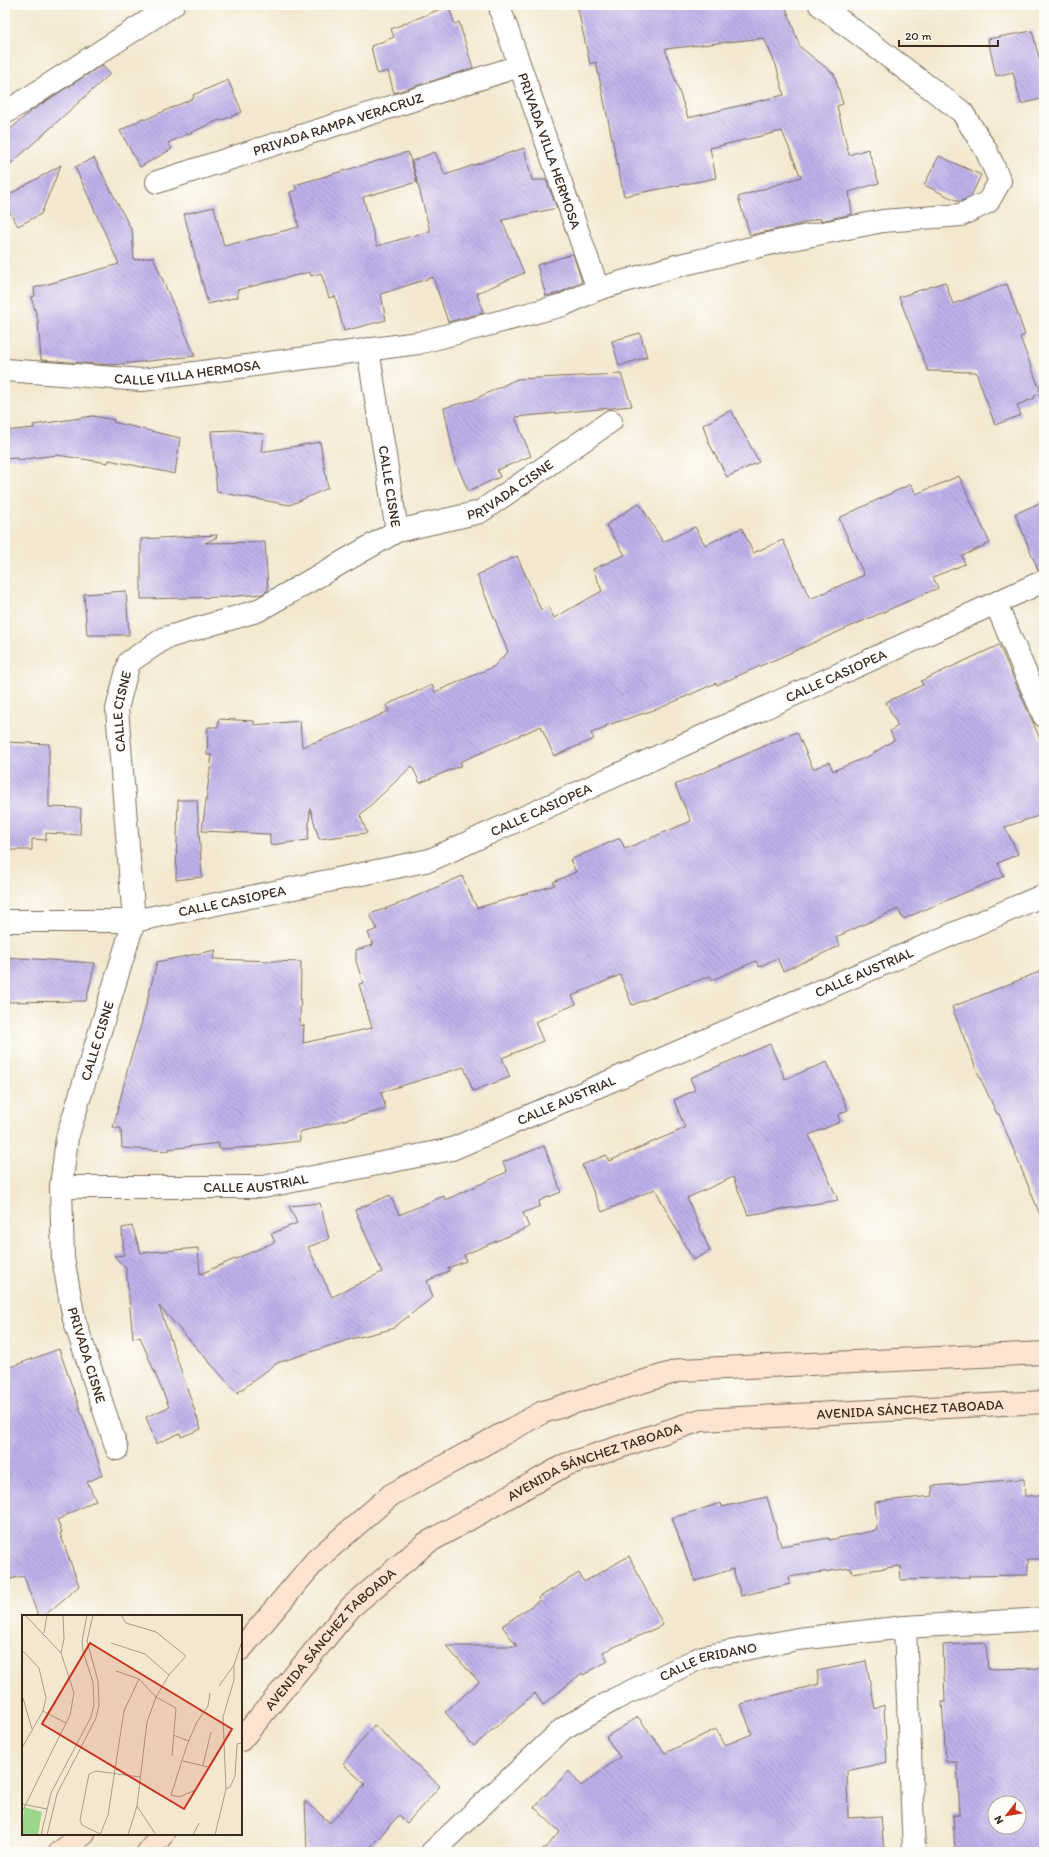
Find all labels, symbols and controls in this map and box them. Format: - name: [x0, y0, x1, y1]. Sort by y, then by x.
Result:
- scale bar: [899, 22, 998, 48]
- text: 20 m: [905, 29, 932, 43]
- street label: PRIVADA VILLA HERMOSA: [514, 71, 584, 231]
- street label: PRIVADA RAMPA VERACRUZ: [251, 89, 425, 160]
- street label: CALLE VILLA HERMOSA: [114, 356, 261, 389]
- street label: CALLE CISNE: [374, 444, 404, 529]
- street label: PRIVADA CISNE: [465, 456, 557, 524]
- street label: CALLE CASIOPEA: [783, 646, 889, 706]
- street label: CALLE CISNE: [109, 669, 135, 753]
- street label: CALLE CASIOPEA: [488, 780, 594, 840]
- street label: CALLE CASIOPEA: [177, 882, 287, 921]
- street label: CALLE AUSTRIAL: [812, 944, 916, 1001]
- street label: CALLE CISNE: [77, 999, 118, 1083]
- street label: CALLE AUSTRIAL: [515, 1072, 618, 1129]
- street label: CALLE AUSTRIAL: [203, 1170, 310, 1196]
- street label: PRIVADA CISNE: [64, 1305, 109, 1406]
- street label: AVENIDA SÁNCHEZ TABOADA: [816, 1396, 1004, 1423]
- street label: AVENIDA SÁNCHEZ TABOADA: [504, 1419, 684, 1505]
- street label: AVENIDA SÁNCHEZ TABOADA: [261, 1565, 400, 1714]
- inset map: [22, 1615, 242, 1835]
- street label: CALLE ERIDANO: [657, 1639, 758, 1685]
- north arrow: [987, 1795, 1027, 1835]
- text: N: [991, 1813, 1006, 1826]

